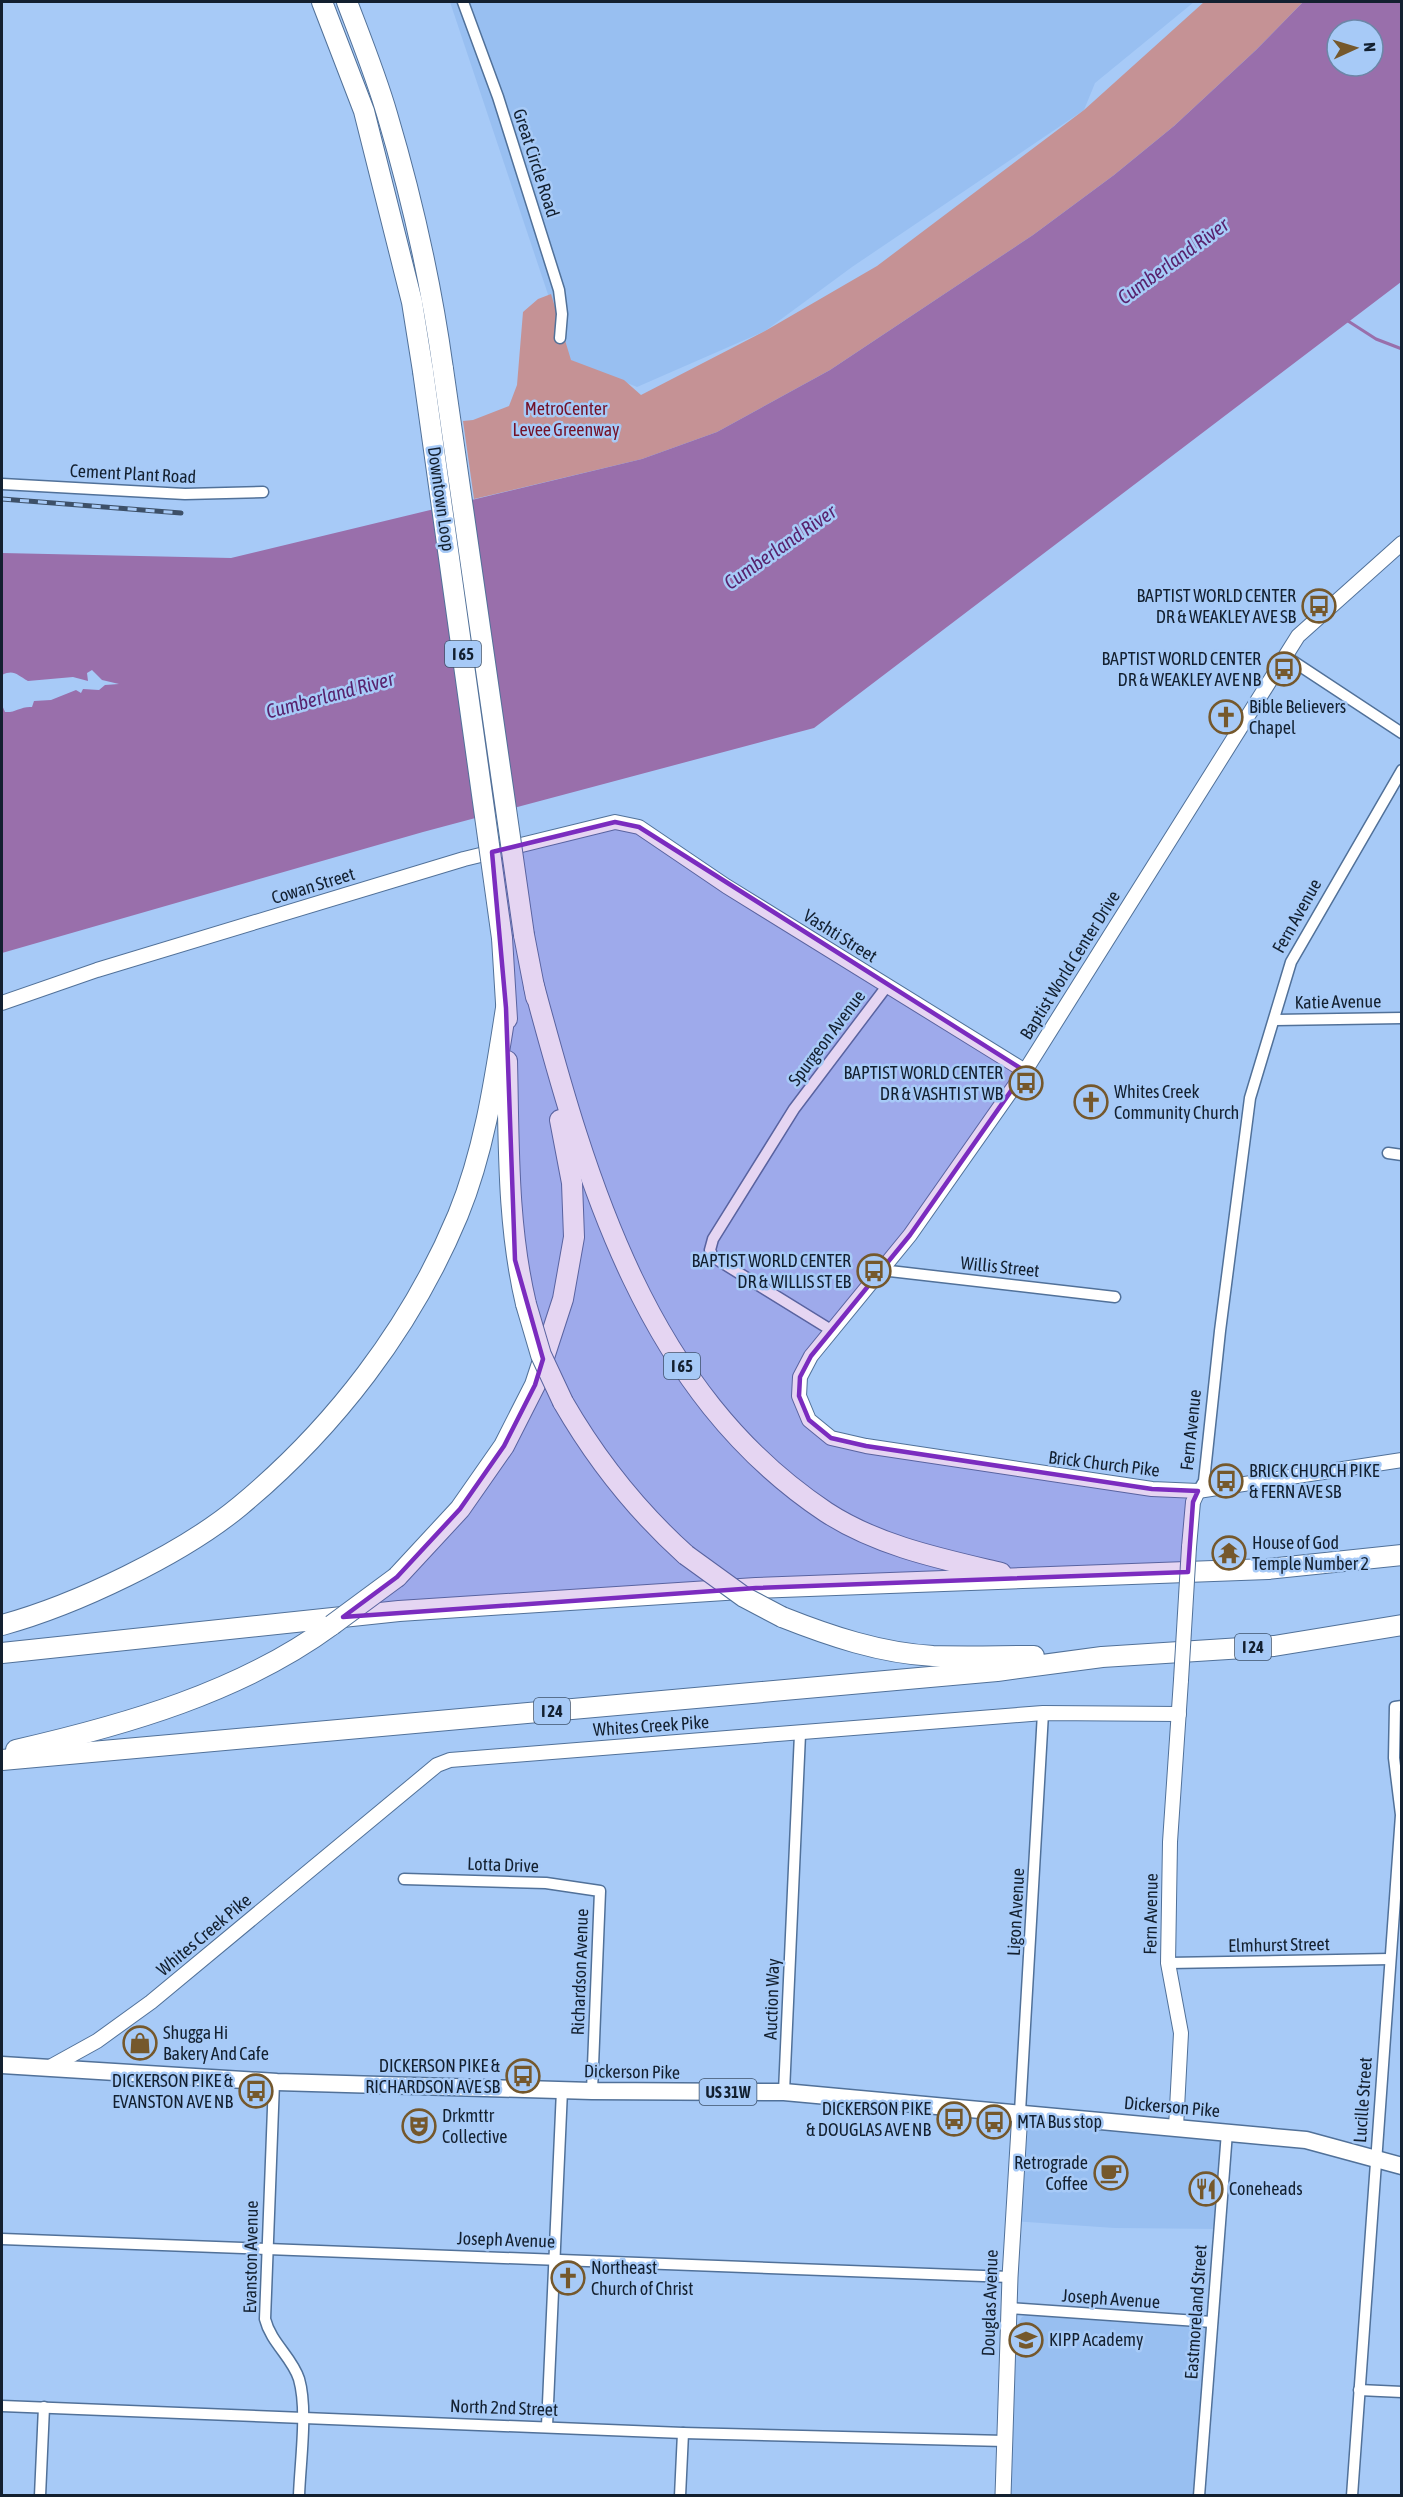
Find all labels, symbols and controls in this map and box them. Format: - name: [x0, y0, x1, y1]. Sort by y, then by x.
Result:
- north arrow: [1325, 18, 1385, 78]
- text: N: [1361, 42, 1379, 52]
- street label: Great Circle Road: [509, 106, 564, 220]
- water label: Cumberland River: [1113, 212, 1233, 309]
- park label: MetroCenter Levee Greenway: [512, 398, 620, 440]
- street label: Downtown Loop: [424, 445, 459, 553]
- street label: Cement Plant Road: [69, 460, 197, 487]
- water label: Cumberland River: [719, 499, 841, 594]
- place label: BAPTIST WORLD CENTER DR & WEAKLEY AVE SB: [1137, 585, 1296, 627]
- bus stop icon: BAPTIST WORLD CENTER DR & WEAKLEY AVE SB: [1301, 588, 1337, 624]
- road number: I 65: [445, 641, 481, 667]
- place label: BAPTIST WORLD CENTER DR & WEAKLEY AVE NB: [1102, 648, 1261, 690]
- bus stop icon: BAPTIST WORLD CENTER DR & WEAKLEY AVE NB: [1266, 651, 1302, 687]
- water label: Cumberland River: [263, 666, 397, 723]
- place label: Bible Believers Chapel: [1249, 696, 1346, 738]
- church icon: Bible Believers Chapel: [1208, 699, 1244, 735]
- street label: Cowan Street: [269, 863, 357, 908]
- street label: Fern Avenue: [1268, 875, 1325, 956]
- street label: Baptist World Center Drive: [1015, 886, 1124, 1043]
- street label: Vashti Street: [800, 905, 881, 966]
- street label: Spurgeon Avenue: [784, 986, 869, 1090]
- street label: Katie Avenue: [1295, 990, 1381, 1013]
- place label: BAPTIST WORLD CENTER DR & VASHTI ST WB: [844, 1062, 1003, 1104]
- bus stop icon: BAPTIST WORLD CENTER DR & VASHTI ST WB: [1008, 1065, 1044, 1101]
- place label: Whites Creek Community Church: [1114, 1081, 1239, 1123]
- church icon: Whites Creek Community Church: [1073, 1084, 1109, 1120]
- place label: BAPTIST WORLD CENTER DR & WILLIS ST EB: [692, 1250, 851, 1292]
- street label: Willis Street: [960, 1252, 1041, 1281]
- bus stop icon: BAPTIST WORLD CENTER DR & WILLIS ST EB: [856, 1253, 892, 1289]
- road number: I 65: [664, 1353, 700, 1379]
- street label: Fern Avenue: [1176, 1388, 1205, 1472]
- street label: Brick Church Pike: [1047, 1446, 1161, 1481]
- place label: BRICK CHURCH PIKE & FERN AVE SB: [1249, 1460, 1380, 1502]
- bus stop icon: BRICK CHURCH PIKE & FERN AVE SB: [1208, 1463, 1244, 1499]
- place label: House of God Temple Number 2: [1252, 1532, 1369, 1574]
- temple icon: House of God Temple Number 2: [1211, 1535, 1247, 1571]
- road number: I 24: [1235, 1634, 1271, 1660]
- road number: I 24: [534, 1698, 570, 1724]
- street label: Whites Creek Pike: [592, 1711, 710, 1740]
- street label: Lotta Drive: [467, 1853, 539, 1876]
- street label: Ligon Avenue: [1003, 1868, 1028, 1956]
- street label: Fern Avenue: [1139, 1873, 1162, 1955]
- street label: Whites Creek Pike: [152, 1889, 255, 1980]
- street label: Richardson Avenue: [567, 1908, 592, 2036]
- street label: Elmhurst Street: [1228, 1933, 1330, 1956]
- street label: Auction Way: [760, 1958, 783, 2040]
- place label: Shugga Hi Bakery And Cafe: [163, 2022, 269, 2064]
- shop icon: Shugga Hi Bakery And Cafe: [122, 2025, 158, 2061]
- place label: DICKERSON PIKE & RICHARDSON AVE SB: [365, 2055, 501, 2097]
- street label: Lucille Street: [1349, 2056, 1376, 2144]
- bus stop icon: DICKERSON PIKE & RICHARDSON AVE SB: [505, 2058, 541, 2094]
- street label: Dickerson Pike: [584, 2060, 680, 2083]
- place label: DICKERSON PIKE & EVANSTON AVE NB: [112, 2070, 234, 2112]
- bus stop icon: DICKERSON PIKE & EVANSTON AVE NB: [238, 2073, 274, 2109]
- road number: US 31W: [700, 2079, 756, 2105]
- street label: Dickerson Pike: [1123, 2092, 1221, 2121]
- place label: DICKERSON PIKE & DOUGLAS AVE NB: [806, 2098, 931, 2140]
- bus stop icon: DICKERSON PIKE & DOUGLAS AVE NB: [936, 2101, 972, 2137]
- bus stop icon: MTA Bus stop: [976, 2104, 1012, 2140]
- place label: Drkmttr Collective: [442, 2105, 507, 2147]
- theatre icon: Drkmttr Collective: [401, 2108, 437, 2144]
- place label: MTA Bus stop: [1017, 2111, 1102, 2132]
- place label: Retrograde Coffee: [1014, 2152, 1088, 2194]
- cafe icon: Retrograde Coffee: [1093, 2155, 1129, 2191]
- restaurant icon: Coneheads: [1188, 2171, 1224, 2207]
- place label: Coneheads: [1229, 2178, 1303, 2199]
- street label: Evanston Avenue: [239, 2200, 262, 2314]
- street label: Joseph Avenue: [457, 2227, 556, 2252]
- street label: Eastmoreland Street: [1180, 2244, 1211, 2380]
- street label: Douglas Avenue: [977, 2249, 1002, 2357]
- place label: Northeast Church of Christ: [591, 2257, 693, 2299]
- church icon: Northeast Church of Christ: [550, 2260, 586, 2296]
- street label: Joseph Avenue: [1061, 2285, 1161, 2312]
- school or university icon: KIPP Academy: [1008, 2322, 1044, 2358]
- place label: KIPP Academy: [1049, 2329, 1143, 2350]
- street label: North 2nd Street: [450, 2395, 558, 2420]

